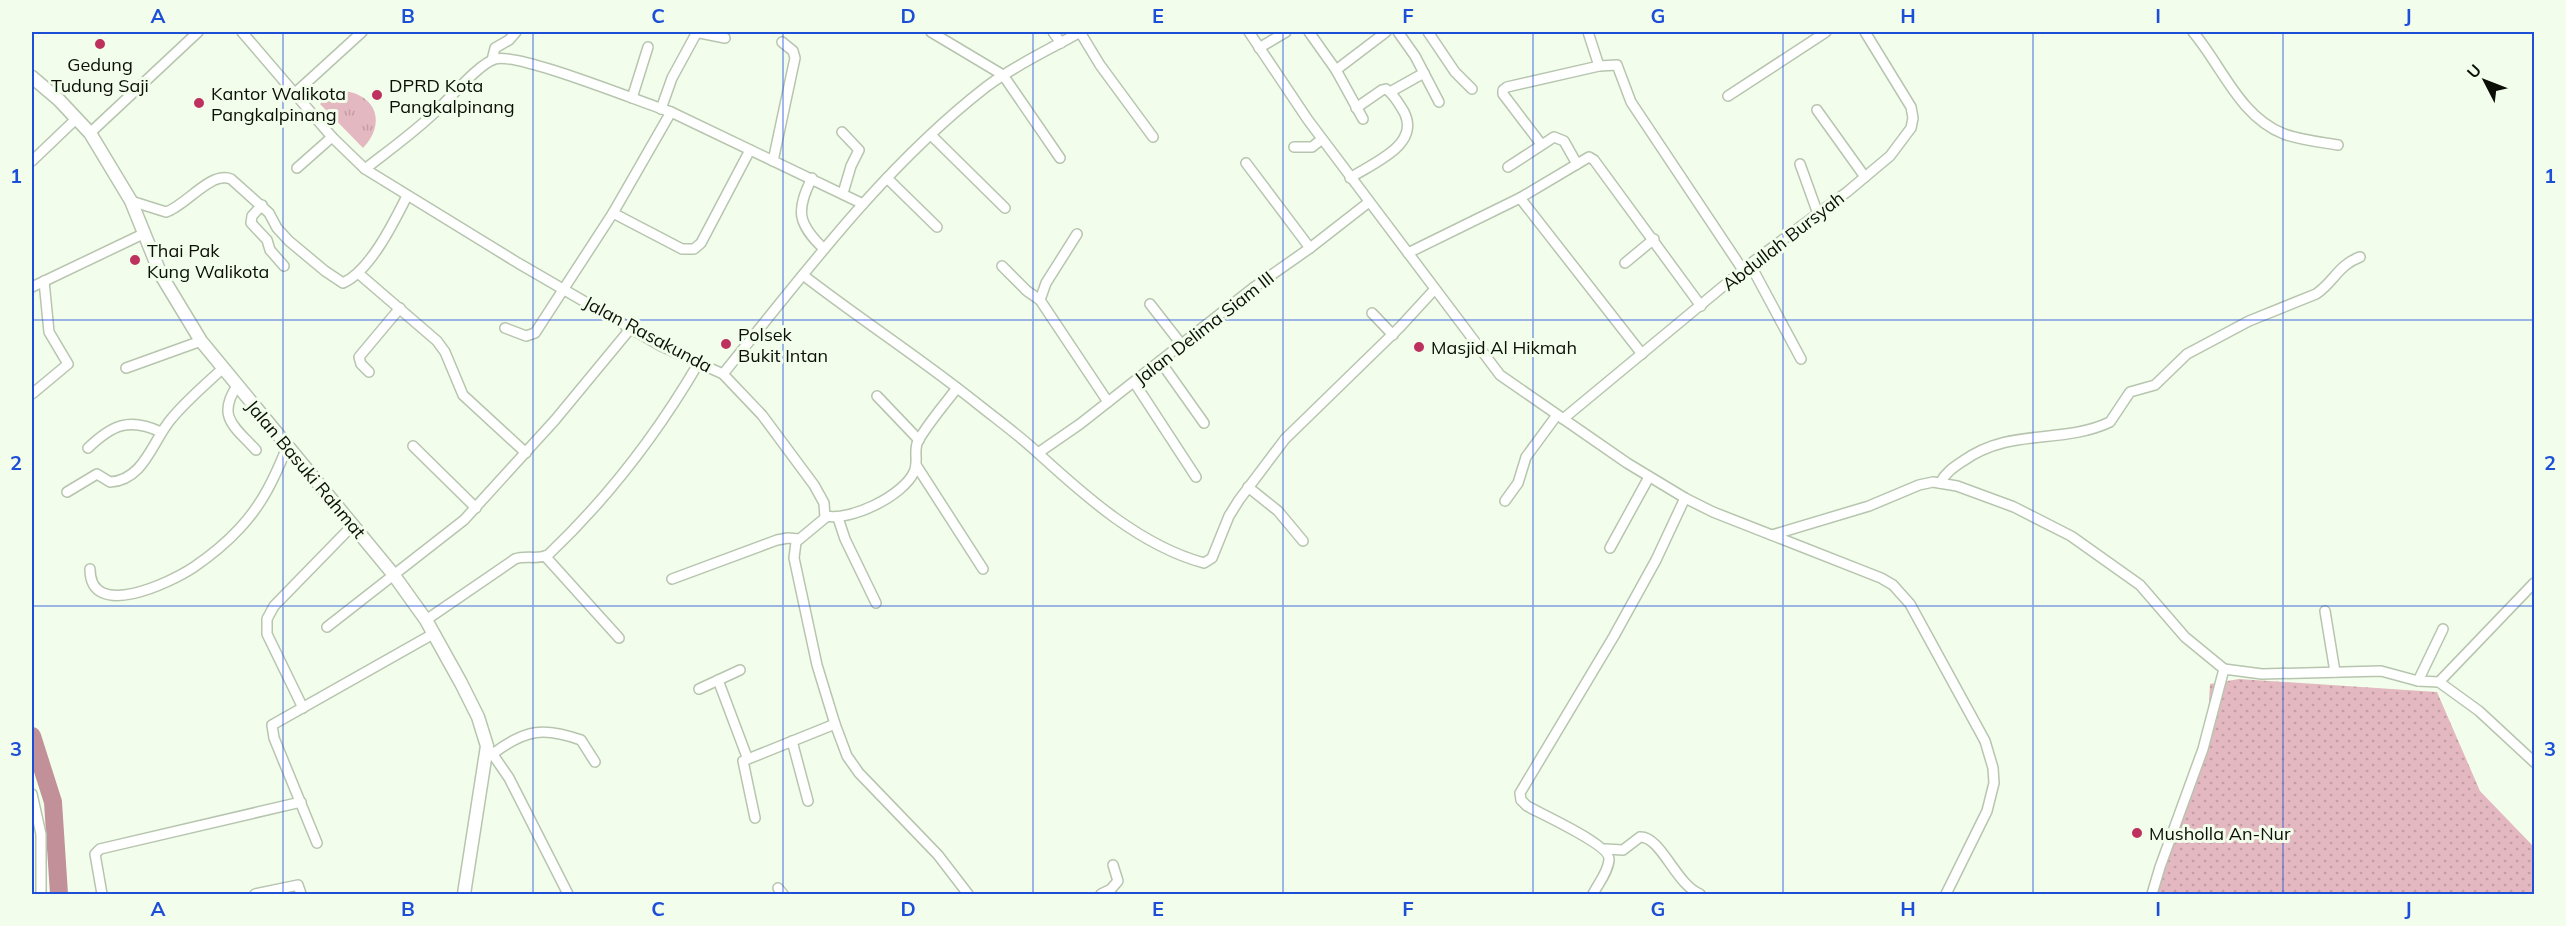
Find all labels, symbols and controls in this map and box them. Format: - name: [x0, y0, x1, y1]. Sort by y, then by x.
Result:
- text: A: [151, 3, 166, 28]
- text: B: [401, 3, 415, 28]
- text: C: [651, 3, 665, 28]
- text: D: [900, 3, 916, 28]
- text: E: [1152, 3, 1164, 28]
- text: F: [1402, 3, 1414, 28]
- text: G: [1651, 3, 1665, 28]
- text: H: [1900, 3, 1916, 28]
- text: I: [2155, 3, 2161, 28]
- text: J: [2404, 3, 2412, 28]
- marker: Gedung Tudung Saji: [93, 37, 107, 51]
- north arrow: [2455, 51, 2515, 111]
- place label: Gedung Tudung Saji: [51, 53, 149, 97]
- text: U: [2462, 60, 2485, 82]
- place label: DPRD Kota Pangkalpinang: [389, 74, 515, 118]
- place label: Kantor Walikota Pangkalpinang: [211, 82, 346, 126]
- marker: DPRD Kota Pangkalpinang: [370, 88, 384, 102]
- marker: Kantor Walikota Pangkalpinang: [192, 96, 206, 110]
- text: 1: [10, 163, 22, 188]
- text: 1: [2544, 163, 2556, 188]
- street label: Abdullah Bursyah: [1717, 186, 1849, 296]
- place label: Thai Pak Kung Walikota: [147, 239, 269, 283]
- marker: Thai Pak Kung Walikota: [128, 253, 142, 267]
- street label: Jalan Delima Siam III: [1130, 266, 1278, 390]
- street label: Jalan Rasakunda: [580, 291, 716, 377]
- place label: Polsek Bukit Intan: [738, 323, 828, 367]
- place label: Masjid Al Hikmah: [1431, 336, 1577, 359]
- marker: Polsek Bukit Intan: [719, 337, 733, 351]
- marker: Masjid Al Hikmah: [1412, 340, 1426, 354]
- street label: Jalan Basuki Rahmat: [241, 395, 371, 543]
- text: 2: [10, 450, 22, 475]
- text: 2: [2544, 450, 2556, 475]
- text: 3: [10, 736, 22, 761]
- text: 3: [2544, 736, 2556, 761]
- place label: Musholla An-Nur: [2149, 822, 2291, 845]
- marker: Musholla An-Nur: [2130, 826, 2144, 840]
- text: A: [151, 896, 166, 921]
- text: B: [401, 896, 415, 921]
- text: C: [651, 896, 665, 921]
- text: D: [900, 896, 916, 921]
- text: E: [1152, 896, 1164, 921]
- text: F: [1402, 896, 1414, 921]
- text: G: [1651, 896, 1665, 921]
- text: H: [1900, 896, 1916, 921]
- text: I: [2155, 896, 2161, 921]
- text: J: [2404, 896, 2412, 921]

